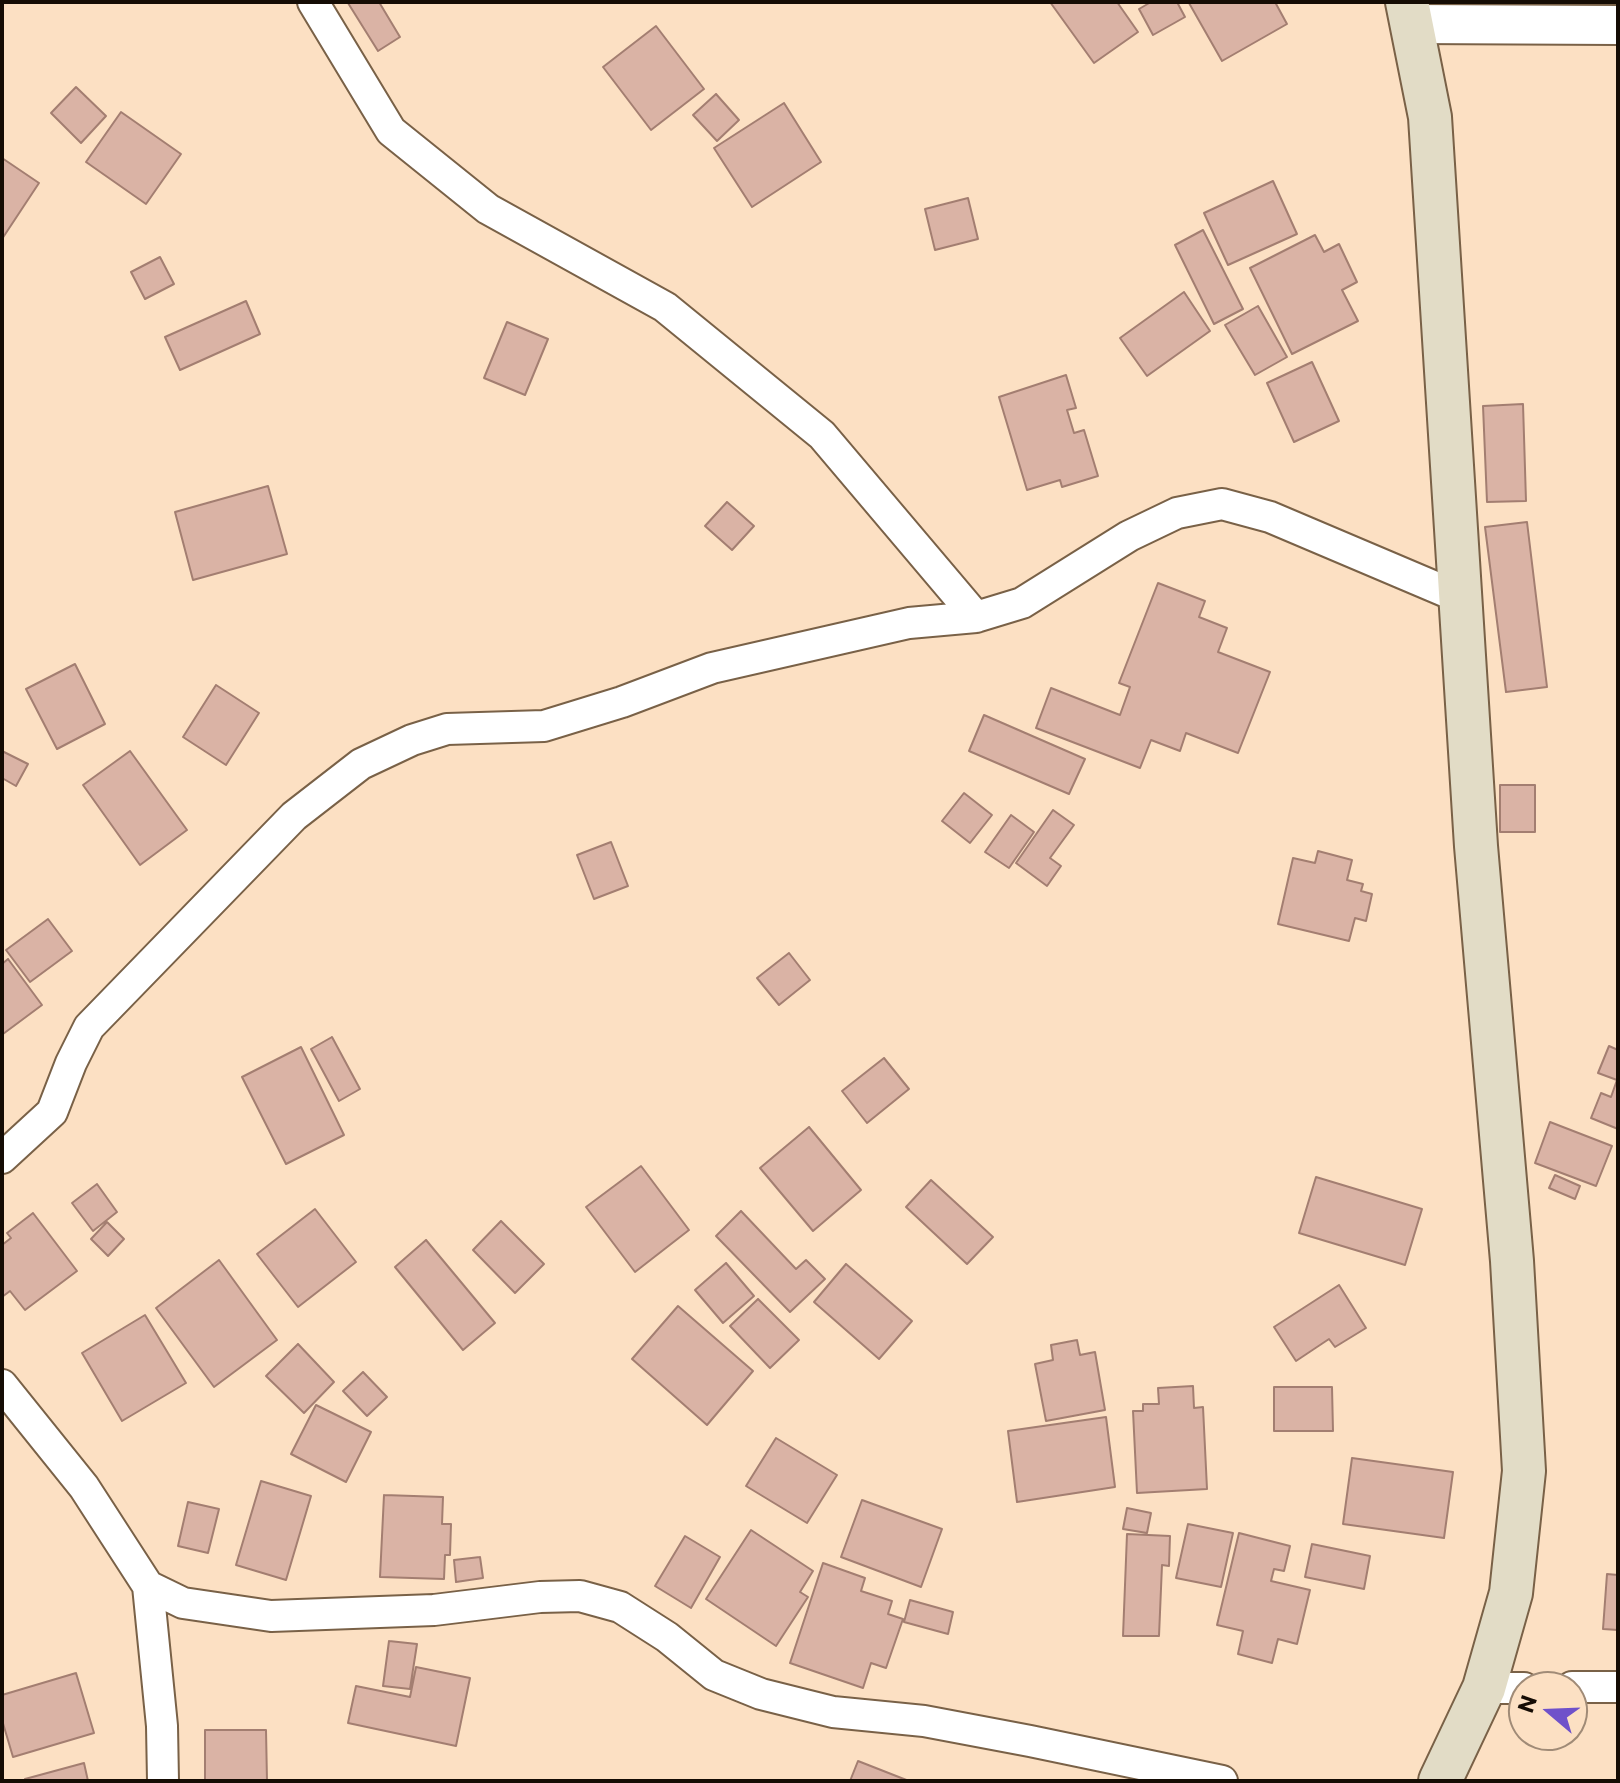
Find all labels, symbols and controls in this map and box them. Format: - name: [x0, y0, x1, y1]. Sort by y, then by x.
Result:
- north arrow: [1508, 1671, 1588, 1751]
- text: N: [1511, 1691, 1542, 1716]

